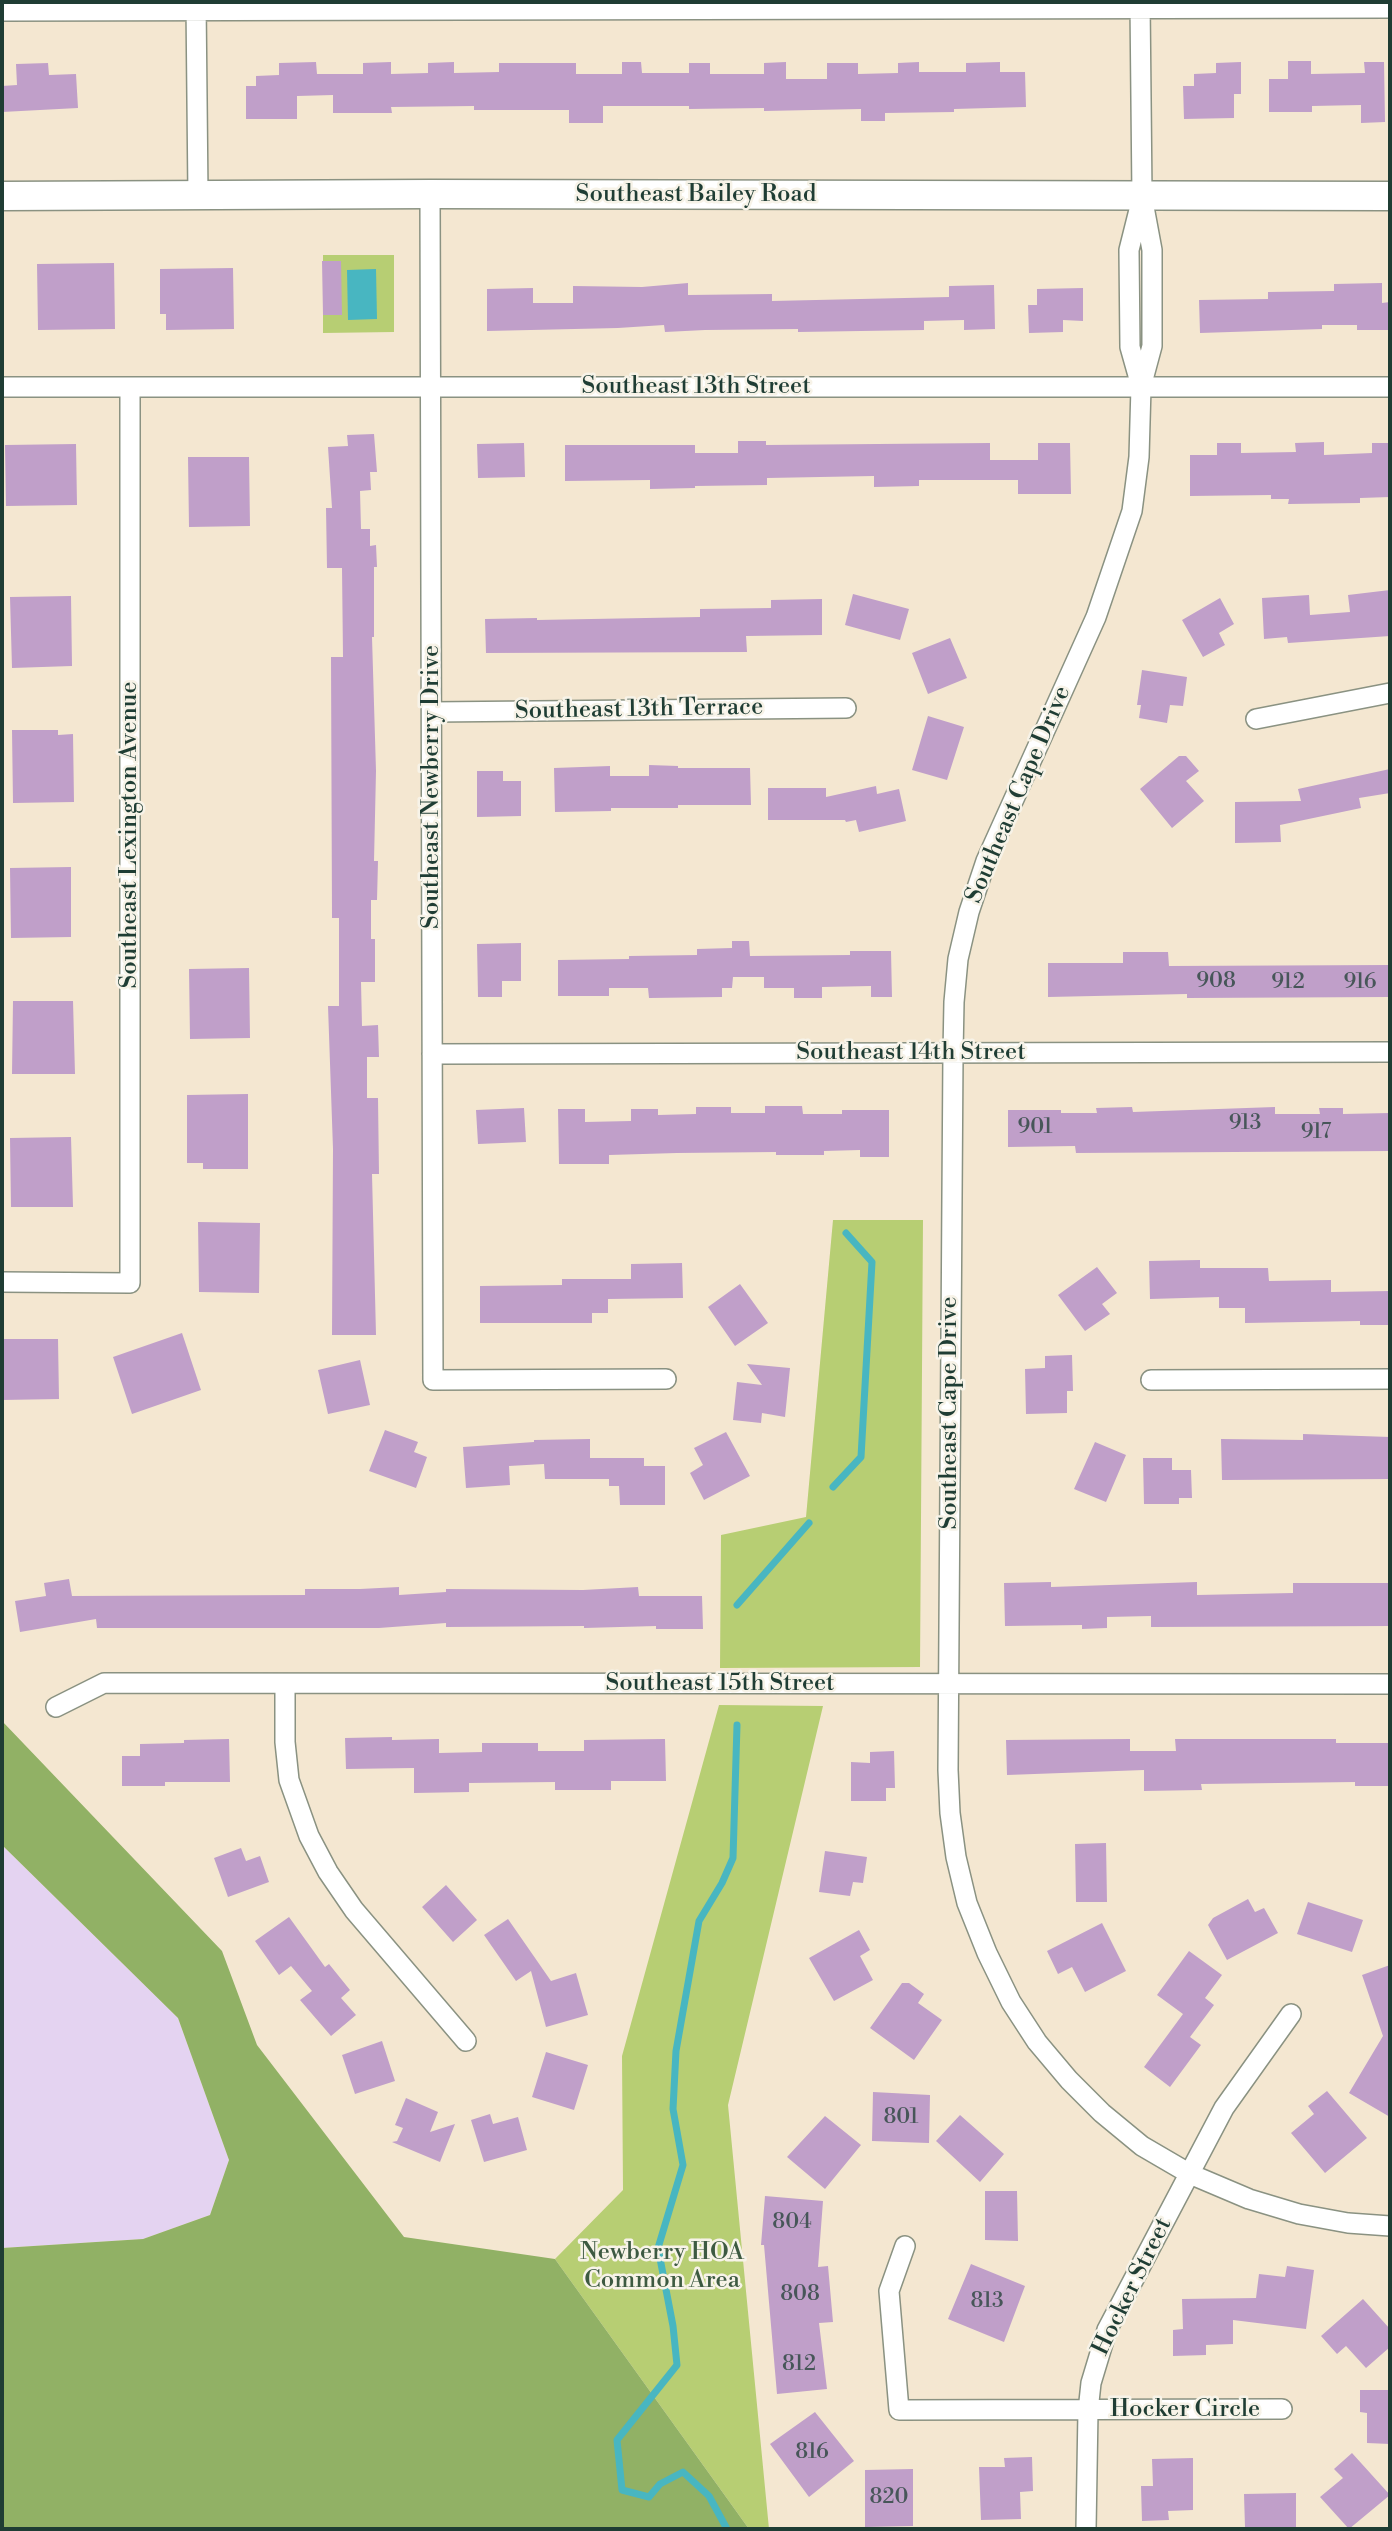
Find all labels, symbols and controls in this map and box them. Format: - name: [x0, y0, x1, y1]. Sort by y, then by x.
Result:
- street label: Southeast Bailey Road: [576, 181, 816, 209]
- street label: Southeast 13th Street: [581, 373, 811, 401]
- street label: Southeast Newberry Drive: [418, 645, 446, 929]
- street label: Southeast Lexington Avenue: [116, 681, 144, 989]
- street label: Southeast Cape Drive: [960, 682, 1078, 908]
- street label: Southeast 13th Terrace: [515, 693, 763, 727]
- house number: 908: [1196, 969, 1236, 995]
- house number: 912: [1271, 970, 1305, 996]
- house number: 916: [1343, 970, 1377, 996]
- street label: Southeast 14th Street: [796, 1039, 1026, 1067]
- house number: 913: [1229, 1111, 1261, 1137]
- house number: 901: [1017, 1115, 1053, 1141]
- house number: 917: [1301, 1120, 1331, 1146]
- street label: Southeast Cape Drive: [936, 1296, 964, 1530]
- street label: Southeast 15th Street: [605, 1670, 835, 1698]
- house number: 801: [883, 2105, 919, 2131]
- house number: 804: [772, 2210, 812, 2236]
- street label: Hocker Street: [1087, 2213, 1179, 2361]
- park label: Newberry HOA Common Area: [580, 2239, 744, 2295]
- house number: 808: [780, 2282, 820, 2308]
- house number: 813: [970, 2289, 1004, 2315]
- house number: 812: [782, 2352, 816, 2378]
- street label: Hocker Circle: [1110, 2396, 1260, 2424]
- house number: 816: [795, 2440, 829, 2466]
- house number: 820: [870, 2485, 908, 2511]

